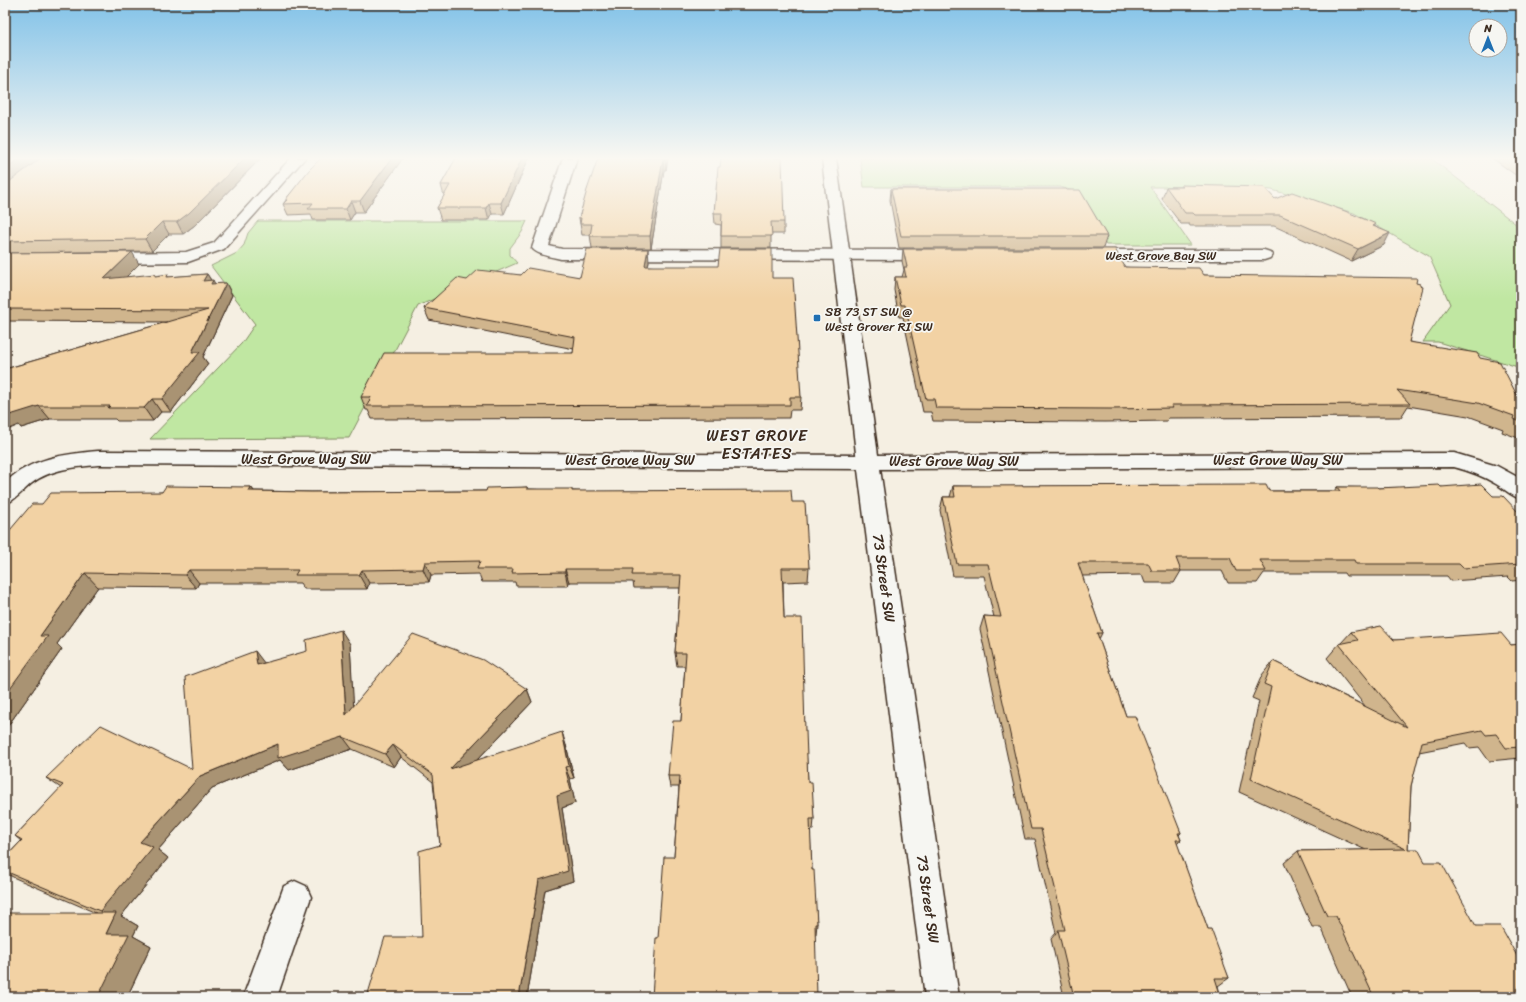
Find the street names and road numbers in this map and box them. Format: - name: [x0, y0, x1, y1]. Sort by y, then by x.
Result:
- street label: West Grove Bay SW: [1106, 244, 1217, 267]
- street label: West Grove Way SW: [241, 446, 371, 472]
- street label: West Grove Way SW: [565, 447, 695, 473]
- street label: West Grove Way SW: [1213, 447, 1343, 473]
- street label: West Grove Way SW: [889, 448, 1019, 474]
- street label: 73 Street SW: [865, 532, 903, 624]
- street label: 73 Street SW: [909, 853, 947, 945]

